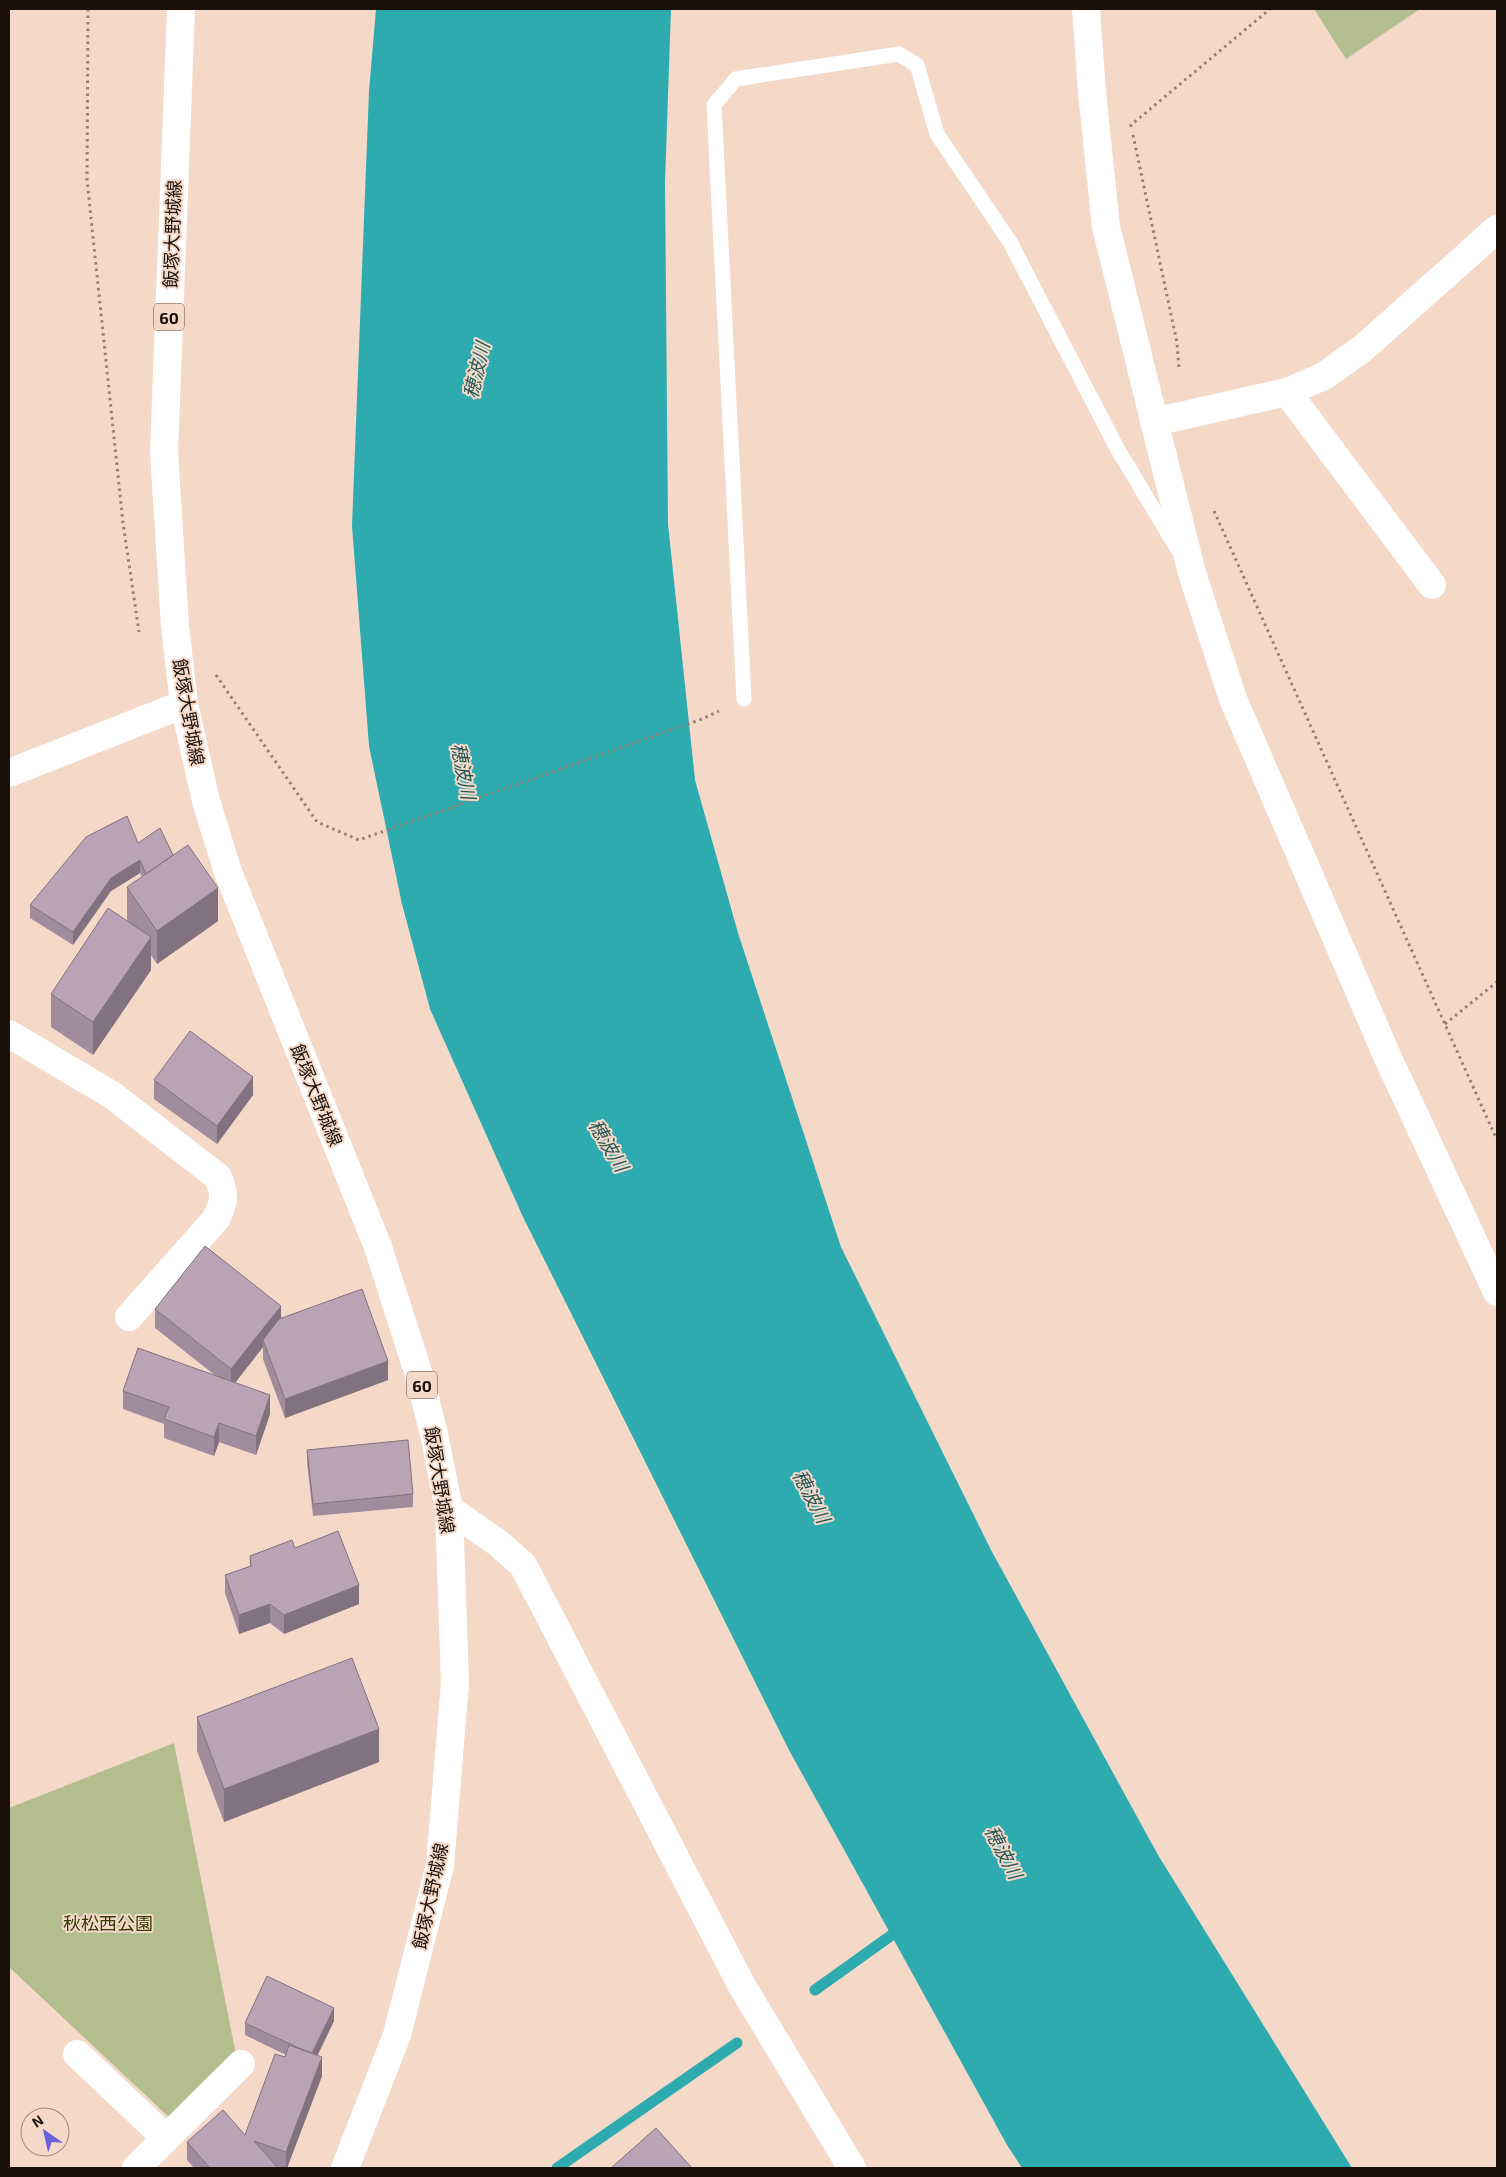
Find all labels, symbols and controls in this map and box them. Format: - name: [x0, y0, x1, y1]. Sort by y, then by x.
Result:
- street label: 飯塚大野城線: [159, 180, 185, 288]
- road number: 60: [154, 304, 184, 330]
- water label: 穂波川: [458, 338, 494, 400]
- street label: 飯塚大野城線: [169, 657, 209, 767]
- water label: 穂波川: [447, 741, 481, 803]
- street label: 飯塚大野城線: [287, 1041, 347, 1149]
- water label: 穂波川: [584, 1115, 635, 1177]
- road number: 60: [407, 1372, 437, 1398]
- street label: 飯塚大野城線: [421, 1425, 459, 1535]
- water label: 穂波川: [788, 1465, 836, 1528]
- water label: 穂波川: [980, 1821, 1028, 1884]
- street label: 飯塚大野城線: [408, 1841, 452, 1951]
- park label: 秋松西公園: [63, 1912, 153, 1934]
- north arrow: [20, 2107, 70, 2157]
- text: N: [29, 2111, 46, 2131]

